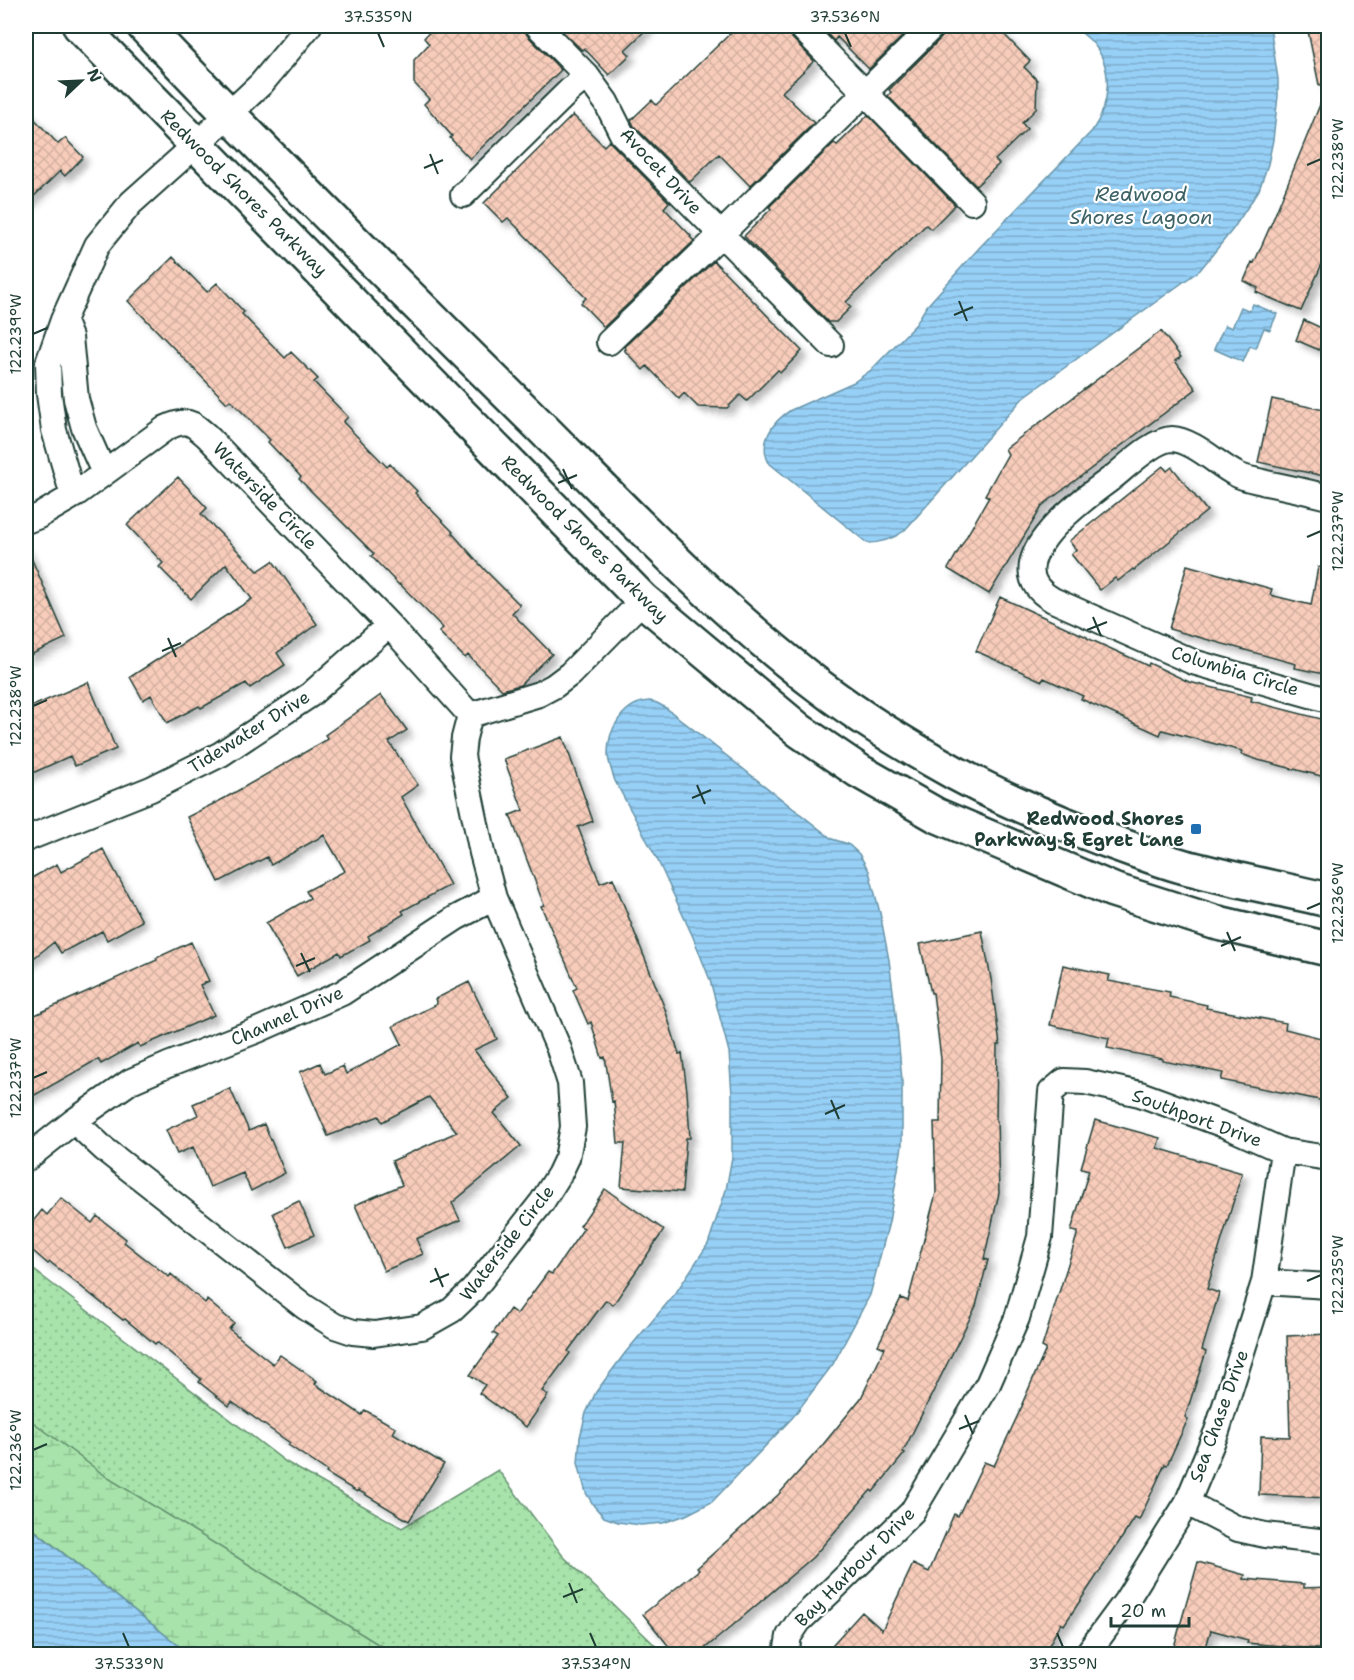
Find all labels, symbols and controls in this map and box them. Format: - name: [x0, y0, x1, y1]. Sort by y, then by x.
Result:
- text: 37.535°N: [343, 7, 413, 27]
- text: 37.536°N: [810, 7, 880, 27]
- north arrow: [51, 51, 111, 111]
- text: N: [82, 65, 106, 85]
- street label: Redwood Shores Parkway: [155, 104, 333, 282]
- text: 122.238°W: [1328, 118, 1348, 200]
- street label: Avocet Drive: [615, 123, 707, 219]
- water label: Redwood Shores Lagoon: [1069, 181, 1213, 230]
- text: 122.239°W: [6, 294, 26, 374]
- street label: Waterside Circle: [207, 437, 323, 555]
- street label: Redwood Shores Parkway: [496, 450, 674, 628]
- text: 122.237°W: [1328, 491, 1348, 571]
- street label: Columbia Circle: [1168, 640, 1302, 702]
- text: 122.238°W: [6, 665, 26, 747]
- street label: Tidewater Drive: [184, 685, 314, 779]
- place label: Redwood Shores Parkway & Egret Lane: [974, 807, 1184, 852]
- marker: Redwood Shores Parkway & Egret Lane: [1189, 822, 1203, 836]
- text: 122.236°W: [1328, 862, 1348, 944]
- street label: Channel Drive: [227, 980, 347, 1052]
- text: 122.237°W: [6, 1038, 26, 1118]
- street label: Southport Drive: [1129, 1083, 1265, 1153]
- street label: Waterside Circle: [454, 1180, 560, 1306]
- text: 122.235°W: [1328, 1235, 1348, 1315]
- street label: Sea Chase Drive: [1184, 1346, 1254, 1486]
- text: 122.236°W: [6, 1409, 26, 1491]
- street label: Bay Harbour Drive: [790, 1502, 920, 1632]
- scale bar: [1111, 1590, 1189, 1628]
- text: 20 m: [1120, 1599, 1166, 1623]
- text: 37.533°N: [94, 1654, 164, 1674]
- text: 37.534°N: [561, 1654, 631, 1674]
- text: 37.535°N: [1028, 1654, 1098, 1674]

